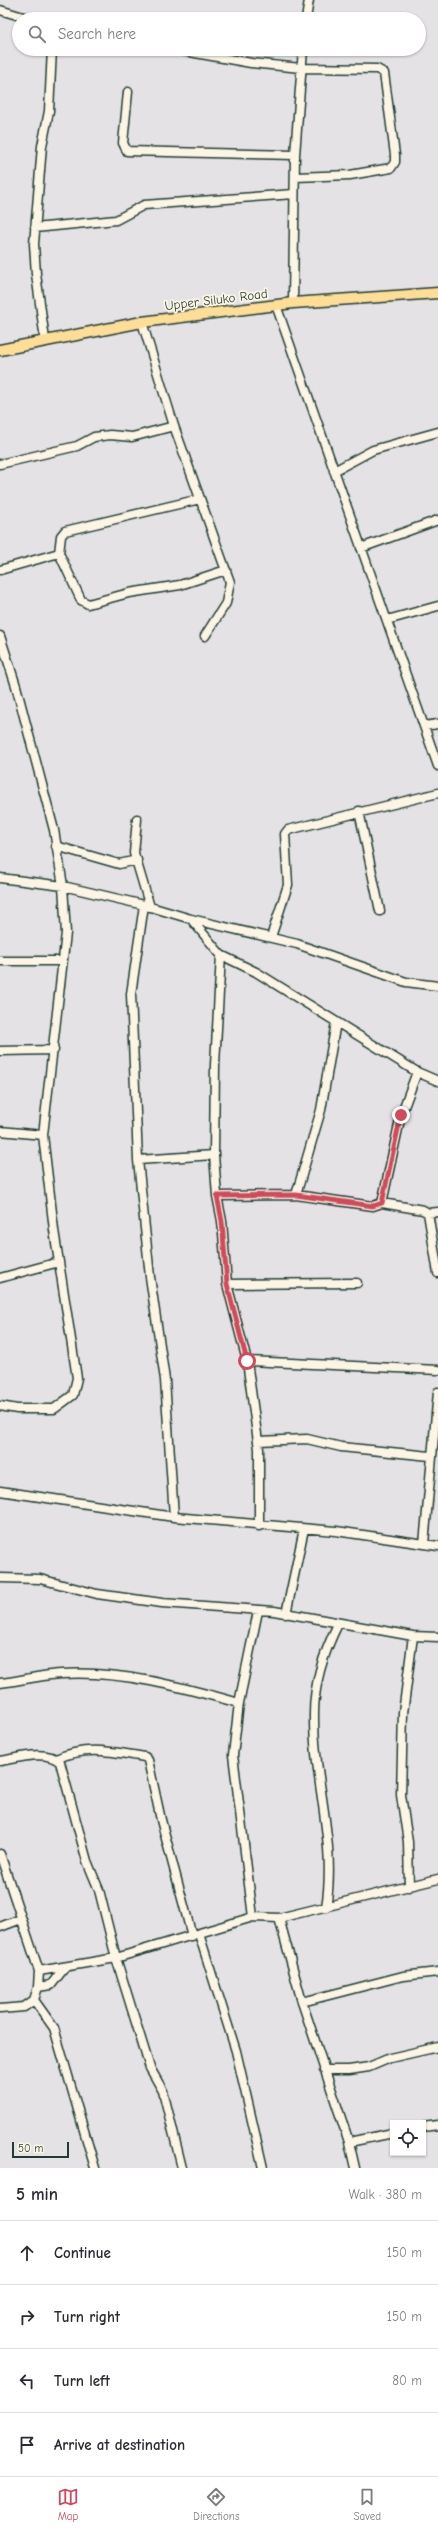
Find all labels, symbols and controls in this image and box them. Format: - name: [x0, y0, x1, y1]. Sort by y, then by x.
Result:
- search box: [12, 12, 426, 56]
- icon: search: [26, 23, 48, 45]
- text: Search here: [58, 25, 136, 43]
- street label: Upper Siluko Road: [164, 286, 268, 313]
- route end: [392, 1106, 410, 1124]
- route start: [238, 1352, 256, 1370]
- map controls: [390, 2120, 426, 2156]
- button: locate: [390, 2120, 426, 2156]
- scale bar: [12, 2140, 69, 2159]
- text: 50 m: [18, 2142, 43, 2155]
- text: 5 min: [16, 2185, 58, 2204]
- text: Walk · 380 m: [349, 2187, 422, 2202]
- icon: ahead: [16, 2242, 38, 2264]
- text: Continue: [54, 2244, 111, 2262]
- text: 150 m: [387, 2245, 422, 2260]
- icon: right: [16, 2306, 38, 2328]
- text: Turn right: [54, 2308, 120, 2326]
- text: 150 m: [387, 2309, 422, 2324]
- icon: left: [16, 2370, 38, 2392]
- text: Turn left: [54, 2372, 110, 2390]
- text: 80 m: [392, 2373, 422, 2388]
- icon: arrive: [16, 2434, 38, 2456]
- text: Arrive at destination: [54, 2436, 185, 2454]
- tab: Map: [57, 2486, 79, 2523]
- tab: Directions: [193, 2486, 240, 2523]
- tab: Saved: [354, 2486, 381, 2523]

